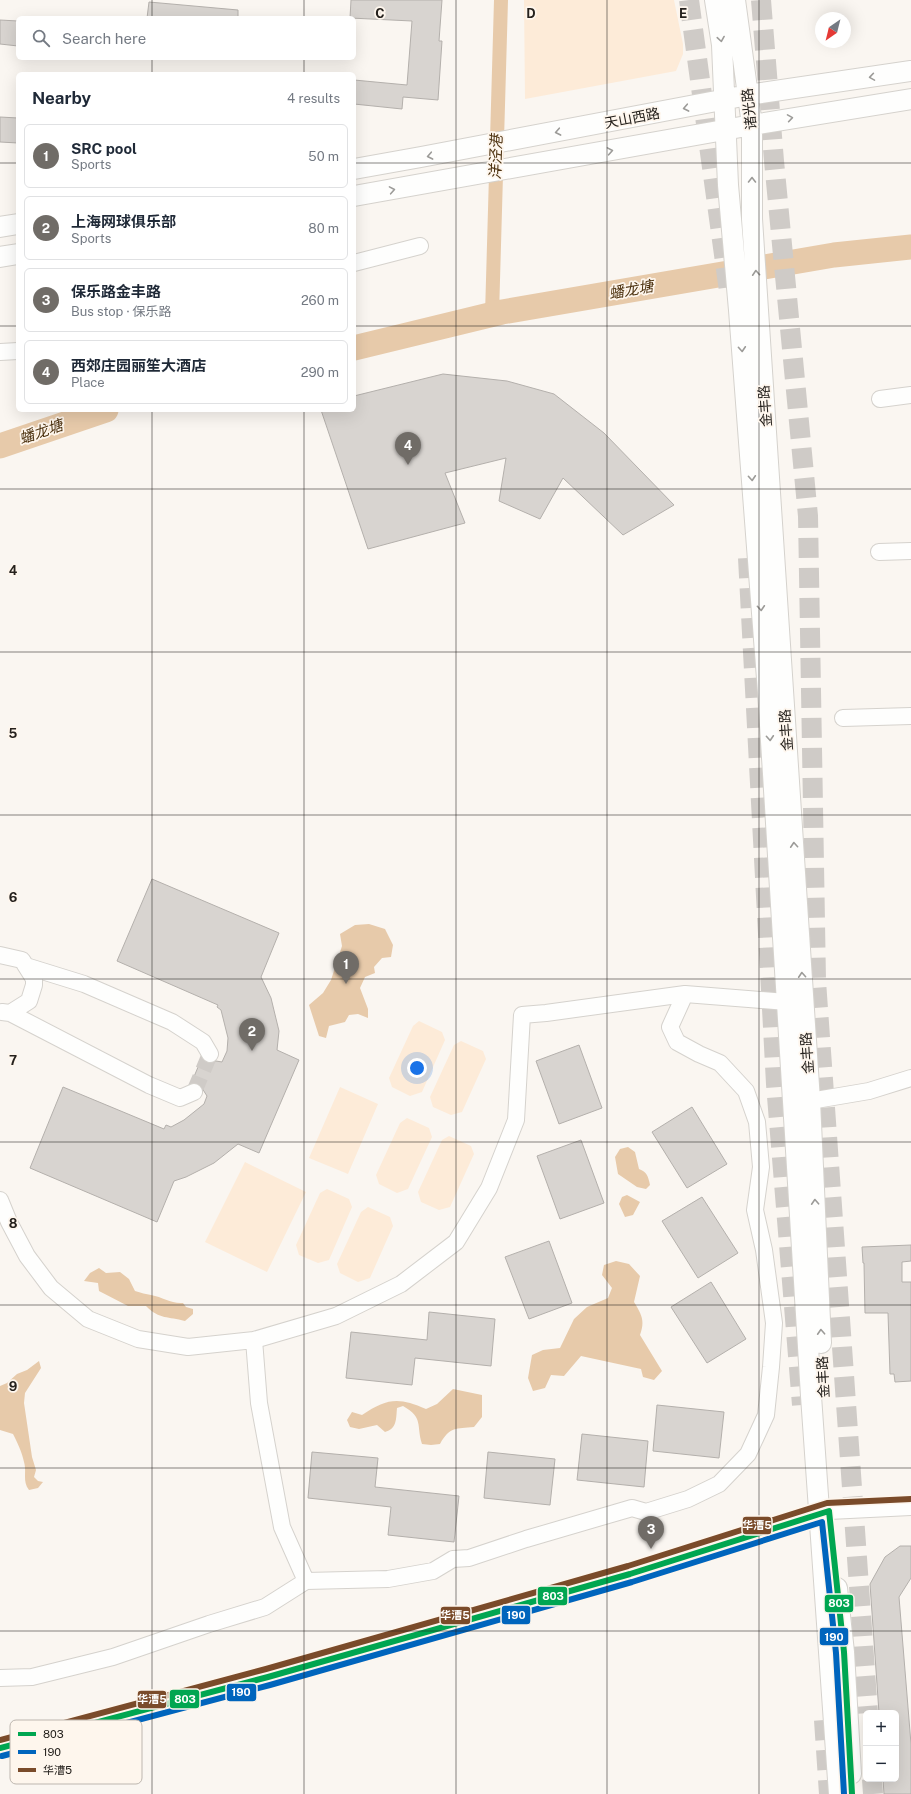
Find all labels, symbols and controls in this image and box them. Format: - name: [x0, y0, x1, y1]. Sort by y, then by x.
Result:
- text: C: [375, 6, 385, 21]
- text: D: [526, 6, 536, 21]
- text: E: [679, 6, 687, 21]
- north arrow: [815, 12, 851, 48]
- search box: [16, 16, 356, 60]
- icon: search: [30, 27, 52, 49]
- text: Search here: [62, 30, 146, 47]
- one-way arrow: [716, 35, 725, 42]
- one-way arrow: [869, 72, 876, 80]
- street label: 诸光路: [739, 87, 759, 131]
- text: Nearby: [32, 88, 91, 108]
- text: 4 results: [287, 91, 340, 106]
- one-way arrow: [683, 103, 689, 111]
- street label: 天山西路: [603, 105, 661, 131]
- one-way arrow: [787, 115, 793, 123]
- one-way arrow: [555, 127, 561, 135]
- water label: 洋泾港: [486, 132, 505, 180]
- text: SRC pool: [71, 140, 137, 157]
- one-way arrow: [607, 147, 613, 156]
- text: 1: [43, 149, 49, 164]
- text: 50 m: [308, 149, 339, 164]
- one-way arrow: [427, 151, 434, 159]
- text: Sports: [71, 157, 111, 172]
- one-way arrow: [748, 177, 756, 183]
- one-way arrow: [389, 186, 396, 195]
- text: 上海网球俱乐部: [71, 213, 176, 230]
- text: 2: [42, 221, 50, 236]
- text: 80 m: [308, 221, 339, 236]
- text: Sports: [71, 231, 111, 246]
- one-way arrow: [751, 270, 760, 276]
- water label: 蟠龙塘: [607, 277, 657, 302]
- text: 保乐路金丰路: [71, 283, 161, 300]
- text: 3: [42, 293, 50, 308]
- text: 260 m: [301, 293, 339, 308]
- text: Bus stop · 保乐路: [71, 304, 172, 319]
- one-way arrow: [738, 346, 747, 352]
- text: 西郊庄园丽笙大酒店: [71, 357, 206, 374]
- text: 4: [42, 365, 50, 380]
- text: 290 m: [301, 365, 339, 380]
- text: Place: [71, 375, 105, 390]
- street label: 金丰路: [756, 384, 774, 428]
- water label: 蟠龙塘: [17, 415, 68, 447]
- pin: 4: [395, 432, 421, 465]
- one-way arrow: [747, 475, 756, 481]
- text: 4: [9, 563, 18, 578]
- one-way arrow: [757, 605, 766, 611]
- street label: 金丰路: [777, 708, 795, 752]
- text: 5: [9, 726, 18, 741]
- one-way arrow: [766, 735, 775, 741]
- one-way arrow: [789, 842, 798, 848]
- text: 6: [9, 890, 18, 905]
- pin: 1: [333, 951, 359, 984]
- one-way arrow: [798, 972, 807, 978]
- pin: 2: [239, 1018, 265, 1051]
- street label: 金丰路: [798, 1031, 816, 1075]
- text: 7: [9, 1053, 17, 1068]
- your location: [407, 1058, 427, 1078]
- one-way arrow: [811, 1199, 819, 1205]
- text: 8: [9, 1216, 18, 1231]
- one-way arrow: [817, 1329, 825, 1335]
- street label: 金丰路: [814, 1356, 832, 1398]
- text: 9: [9, 1379, 17, 1394]
- pin: 3: [638, 1516, 664, 1549]
- line badge: 华漕5: [742, 1516, 772, 1535]
- text: 华漕5: [742, 1519, 772, 1531]
- line badge: 803: [537, 1586, 568, 1606]
- text: 803: [542, 1590, 564, 1602]
- line badge: 803: [824, 1594, 854, 1613]
- text: 803: [828, 1597, 850, 1609]
- line badge: 190: [501, 1605, 531, 1625]
- line badge: 华漕5: [440, 1606, 471, 1625]
- text: 华漕5: [440, 1609, 470, 1621]
- text: 190: [506, 1609, 526, 1621]
- line badge: 190: [819, 1627, 849, 1646]
- text: 190: [824, 1631, 844, 1643]
- line badge: 190: [226, 1683, 257, 1702]
- text: 190: [231, 1686, 251, 1698]
- line badge: 803: [169, 1689, 200, 1709]
- line badge: 华漕5: [137, 1690, 167, 1709]
- text: 华漕5: [137, 1693, 167, 1705]
- text: 803: [174, 1693, 196, 1705]
- map controls: [863, 1710, 899, 1782]
- button: +: [863, 1710, 899, 1746]
- legend: [10, 1720, 142, 1784]
- text: 803: [43, 1728, 64, 1740]
- text: 190: [43, 1746, 61, 1758]
- button: −: [863, 1746, 899, 1782]
- text: 华漕5: [43, 1764, 72, 1776]

